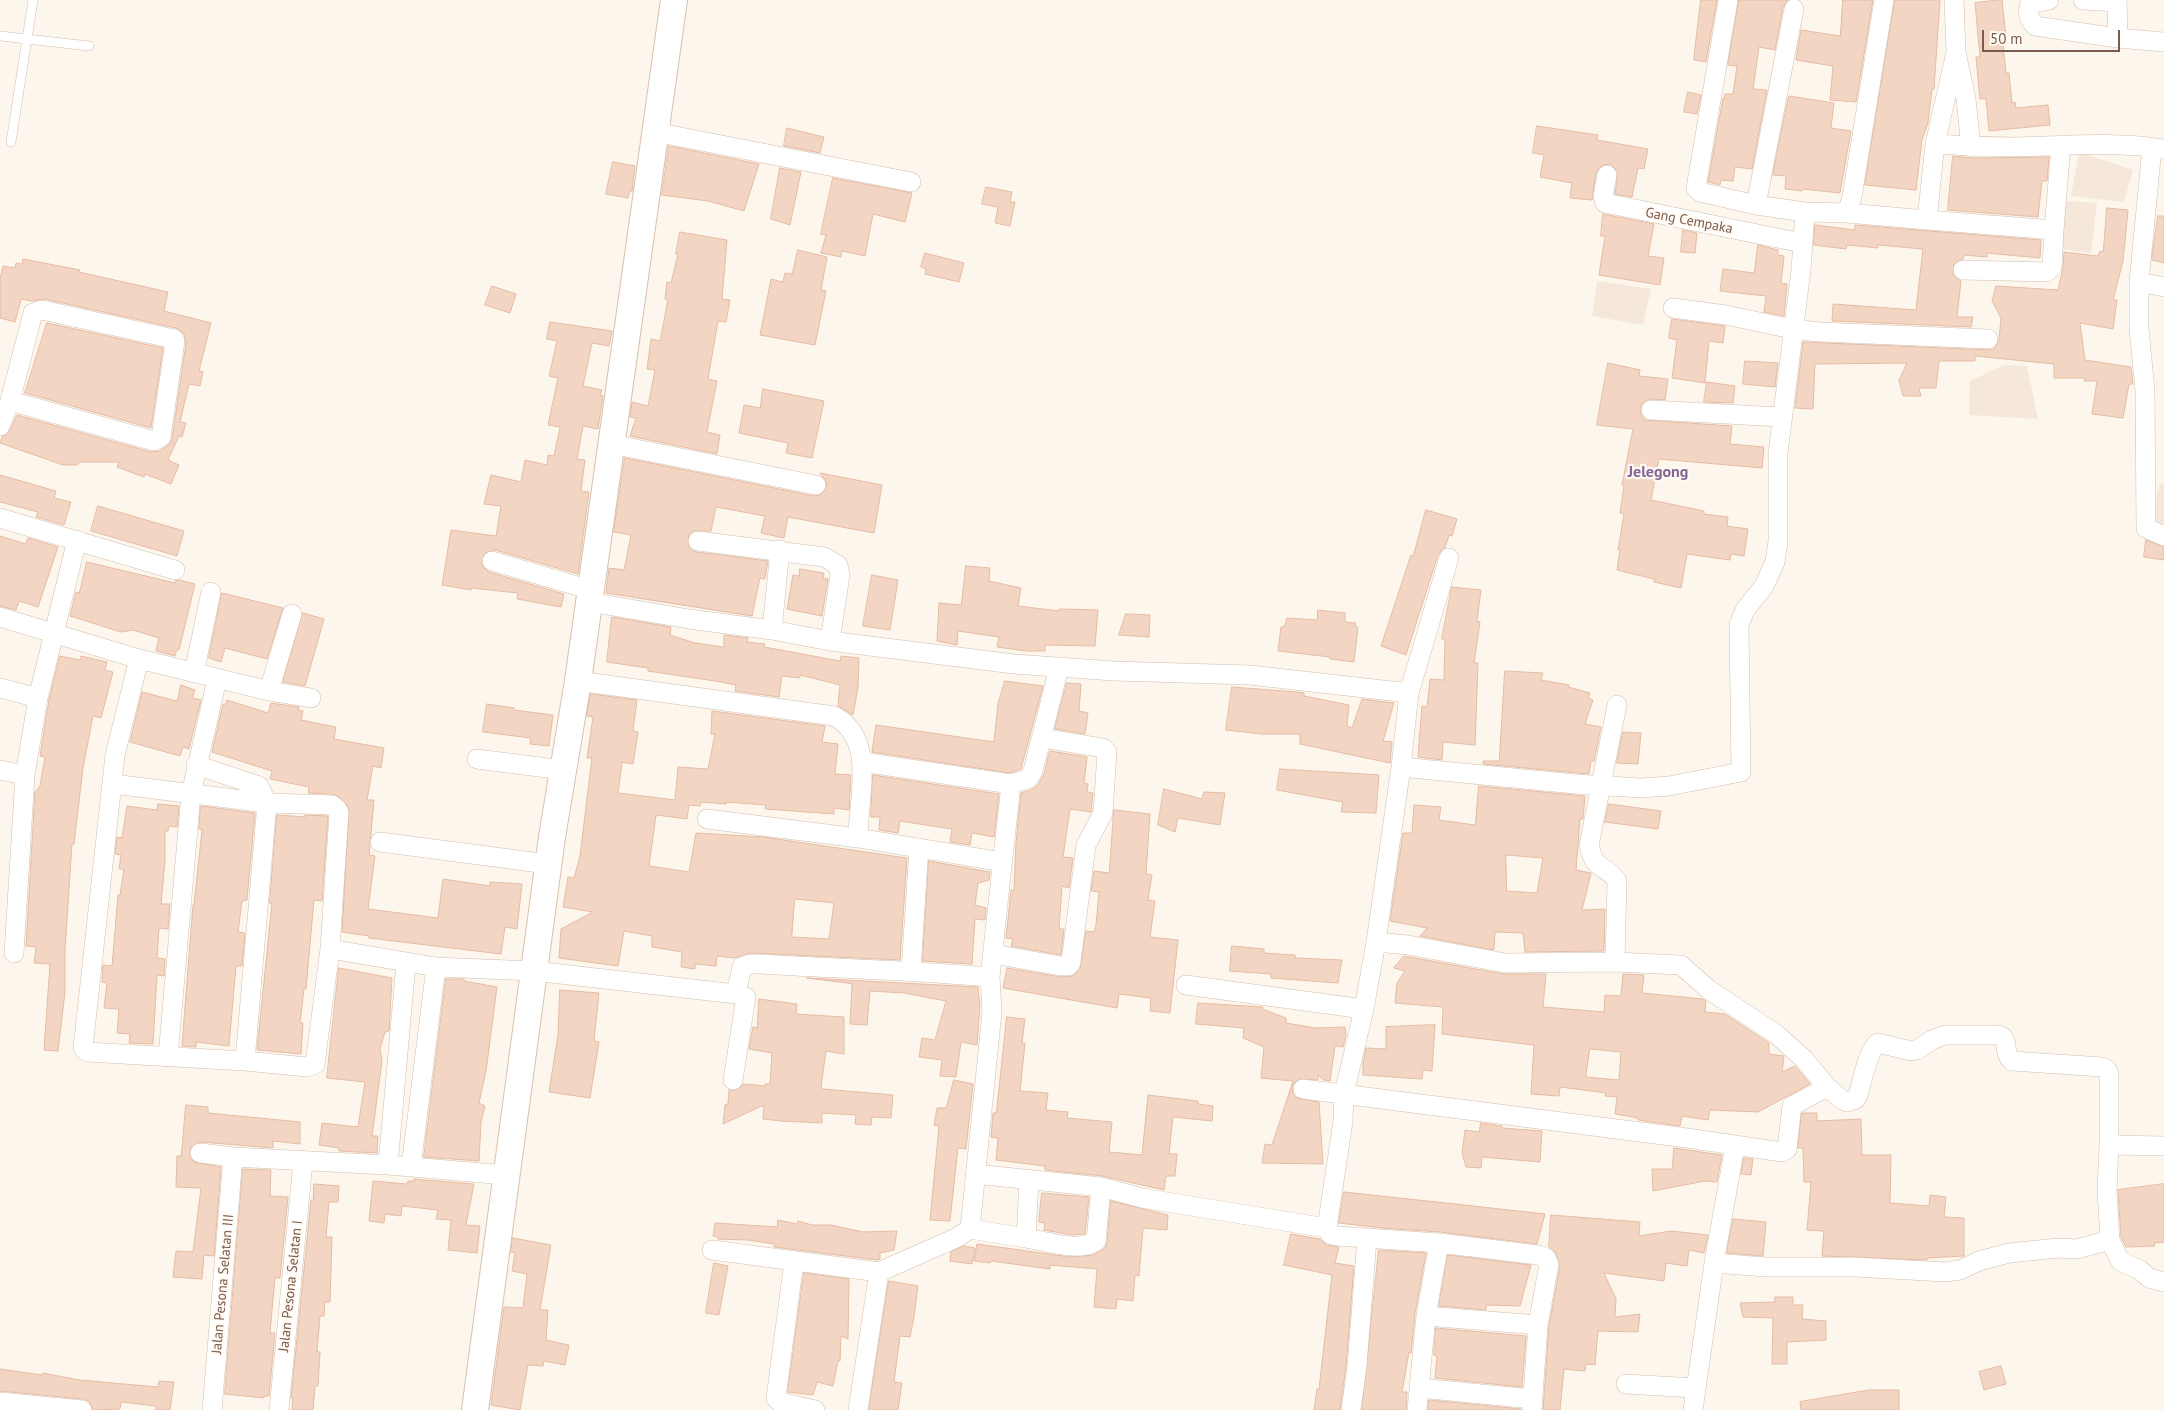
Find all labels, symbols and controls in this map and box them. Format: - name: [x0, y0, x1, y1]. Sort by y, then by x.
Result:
- scale bar: [1984, 20, 2122, 52]
- text: 50 m: [1990, 29, 2023, 48]
- street label: Gang Cempaka: [1644, 204, 1734, 238]
- district label: Jelegong: [1628, 462, 1688, 482]
- street label: Jalan Pesona Selatan III: [209, 1213, 237, 1355]
- street label: Jalan Pesona Selatan I: [276, 1219, 306, 1353]

